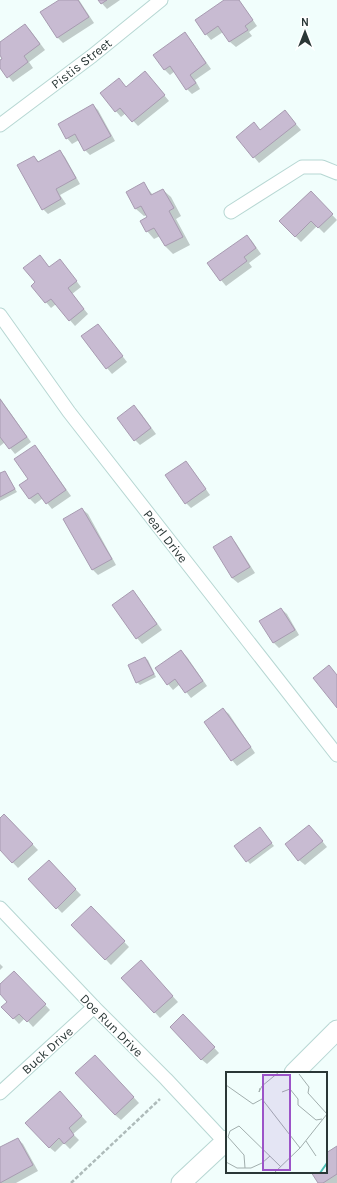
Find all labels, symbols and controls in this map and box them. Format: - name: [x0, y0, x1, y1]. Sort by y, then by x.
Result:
- north arrow: [285, 12, 325, 52]
- text: N: [301, 16, 309, 29]
- street label: Pistis Street: [48, 35, 114, 92]
- street label: Pearl Drive: [140, 507, 191, 566]
- street label: Doe Run Drive: [77, 991, 146, 1060]
- street label: Buck Drive: [19, 1023, 76, 1077]
- inset map: [226, 1072, 327, 1173]

